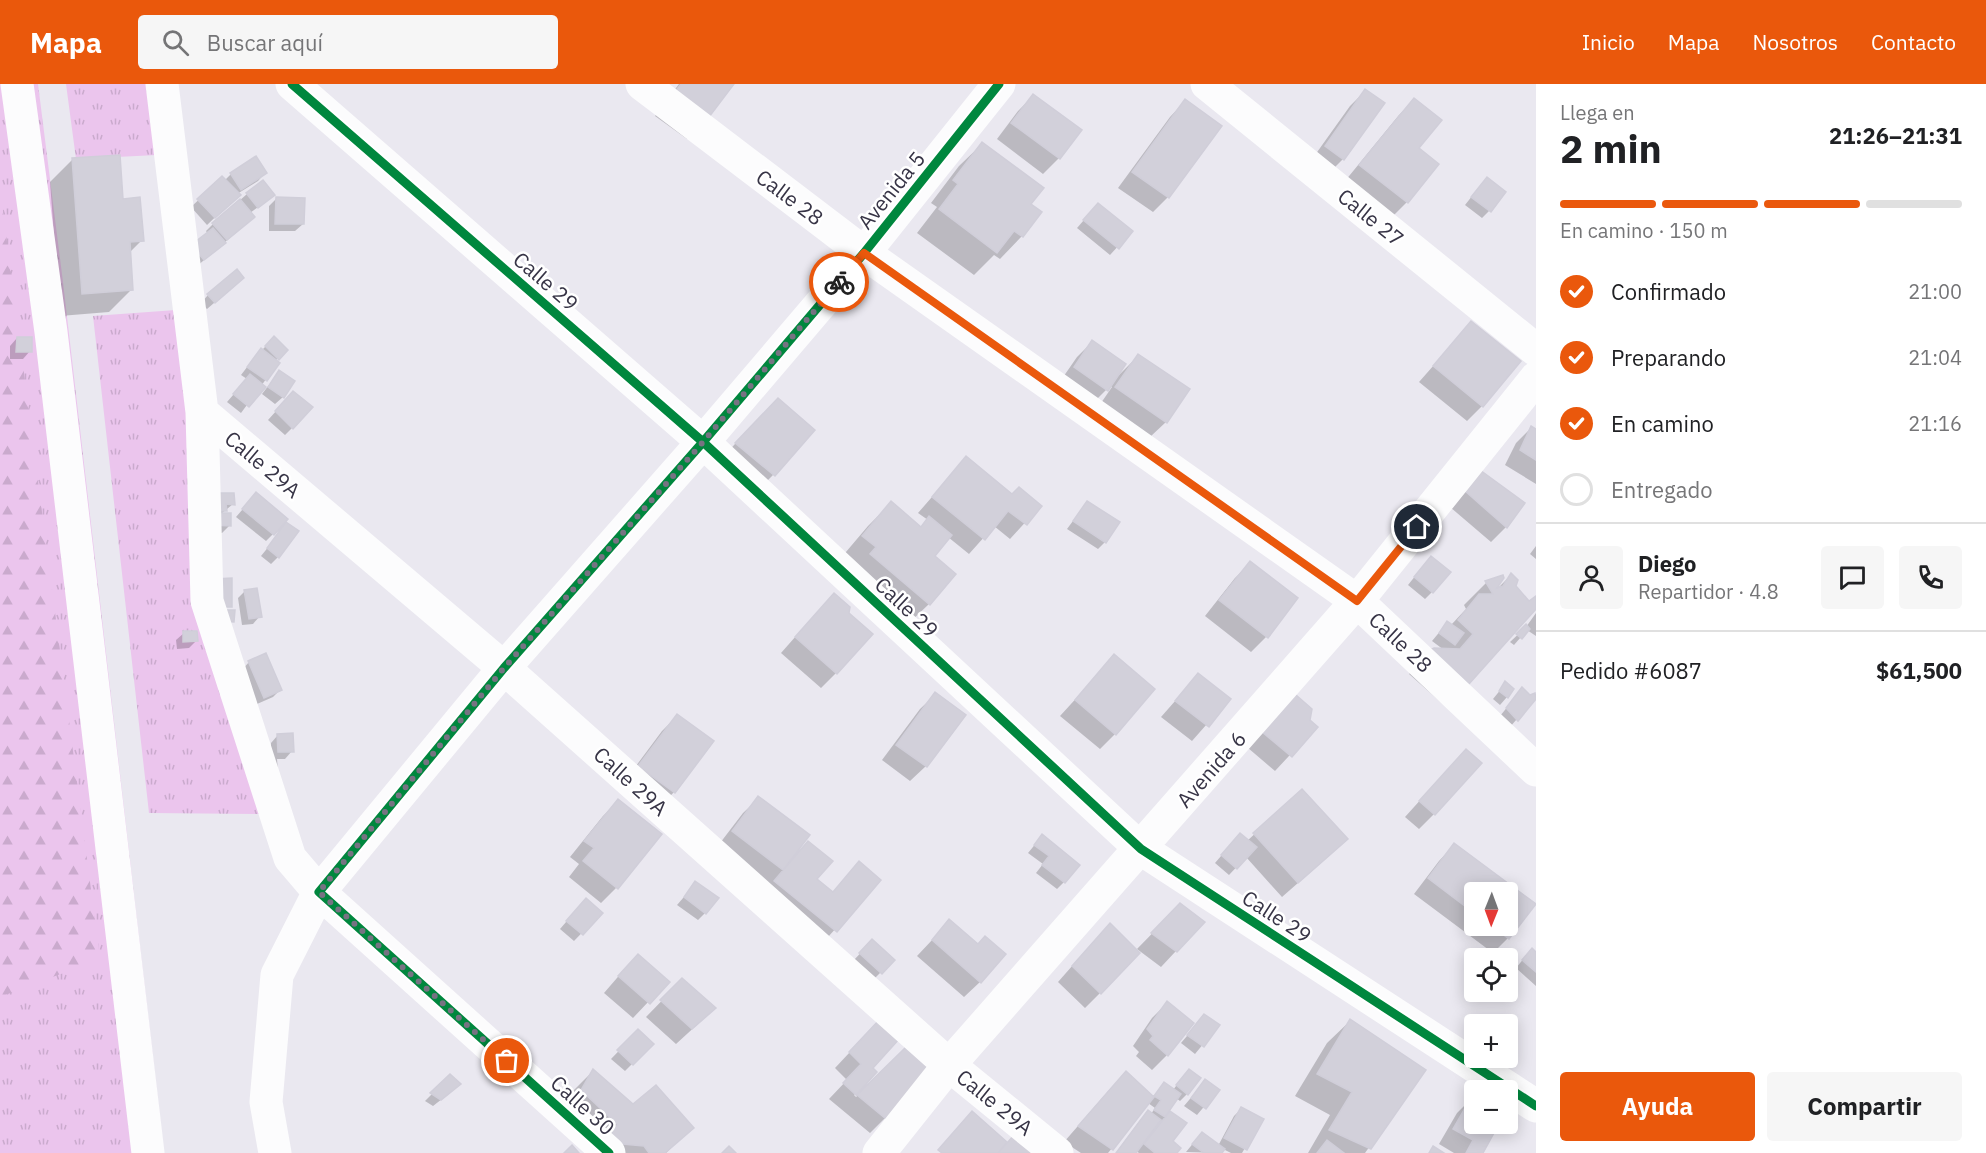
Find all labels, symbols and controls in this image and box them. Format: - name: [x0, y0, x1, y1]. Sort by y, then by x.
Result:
- search box: [138, 15, 558, 69]
- text: Mapa: [30, 24, 102, 61]
- icon: search: [159, 26, 192, 59]
- text: Buscar aquí: [207, 28, 323, 57]
- text: Inicio: [1582, 28, 1635, 56]
- text: Mapa: [1668, 28, 1720, 56]
- text: Nosotros: [1753, 28, 1838, 56]
- text: Contacto: [1871, 28, 1956, 56]
- text: Llega en: [1560, 99, 1635, 126]
- text: 21:26–21:31: [1829, 121, 1962, 150]
- text: 2 min: [1560, 123, 1662, 174]
- street label: Avenida 5: [851, 145, 931, 235]
- street label: Calle 28: [751, 163, 829, 231]
- street label: Calle 27: [1332, 182, 1410, 252]
- text: En camino · 150 m: [1560, 217, 1728, 244]
- street label: Calle 29: [508, 245, 584, 317]
- courier: [809, 252, 869, 312]
- icon: bike: [823, 266, 856, 299]
- icon: check: [1560, 275, 1593, 308]
- text: Confirmado: [1611, 277, 1726, 306]
- text: 21:00: [1908, 278, 1962, 305]
- icon: check: [1560, 341, 1593, 374]
- text: Preparando: [1611, 343, 1726, 372]
- text: 21:04: [1908, 344, 1962, 371]
- icon: check: [1560, 407, 1593, 440]
- text: En camino: [1611, 409, 1714, 438]
- text: 21:16: [1908, 410, 1962, 437]
- street label: Calle 29A: [219, 424, 307, 504]
- text: Entregado: [1611, 475, 1712, 504]
- pin: [1391, 501, 1442, 552]
- icon: home: [1400, 510, 1433, 543]
- button: person: [1560, 546, 1623, 609]
- button: chat: [1821, 546, 1884, 609]
- button: phone: [1899, 546, 1962, 609]
- text: Diego: [1638, 549, 1696, 578]
- street label: Calle 29: [869, 570, 945, 644]
- text: Repartidor · 4.8: [1638, 578, 1779, 605]
- street label: Calle 28: [1363, 605, 1439, 679]
- text: Pedido #6087: [1560, 656, 1702, 685]
- text: $61,500: [1876, 656, 1962, 685]
- street label: Avenida 6: [1170, 725, 1252, 813]
- street label: Calle 29A: [588, 740, 674, 822]
- north arrow: [1464, 882, 1518, 936]
- map controls: [1464, 882, 1518, 1134]
- street label: Calle 29: [1237, 883, 1317, 949]
- button: locate: [1464, 948, 1518, 1002]
- button: +: [1464, 1014, 1518, 1068]
- pin: [481, 1035, 532, 1086]
- icon: bag: [490, 1044, 523, 1077]
- street label: Calle 29A: [951, 1063, 1039, 1141]
- street label: Calle 30: [545, 1069, 621, 1141]
- button: Ayuda: [1560, 1072, 1755, 1141]
- button: Compartir: [1767, 1072, 1962, 1141]
- button: −: [1464, 1080, 1518, 1134]

